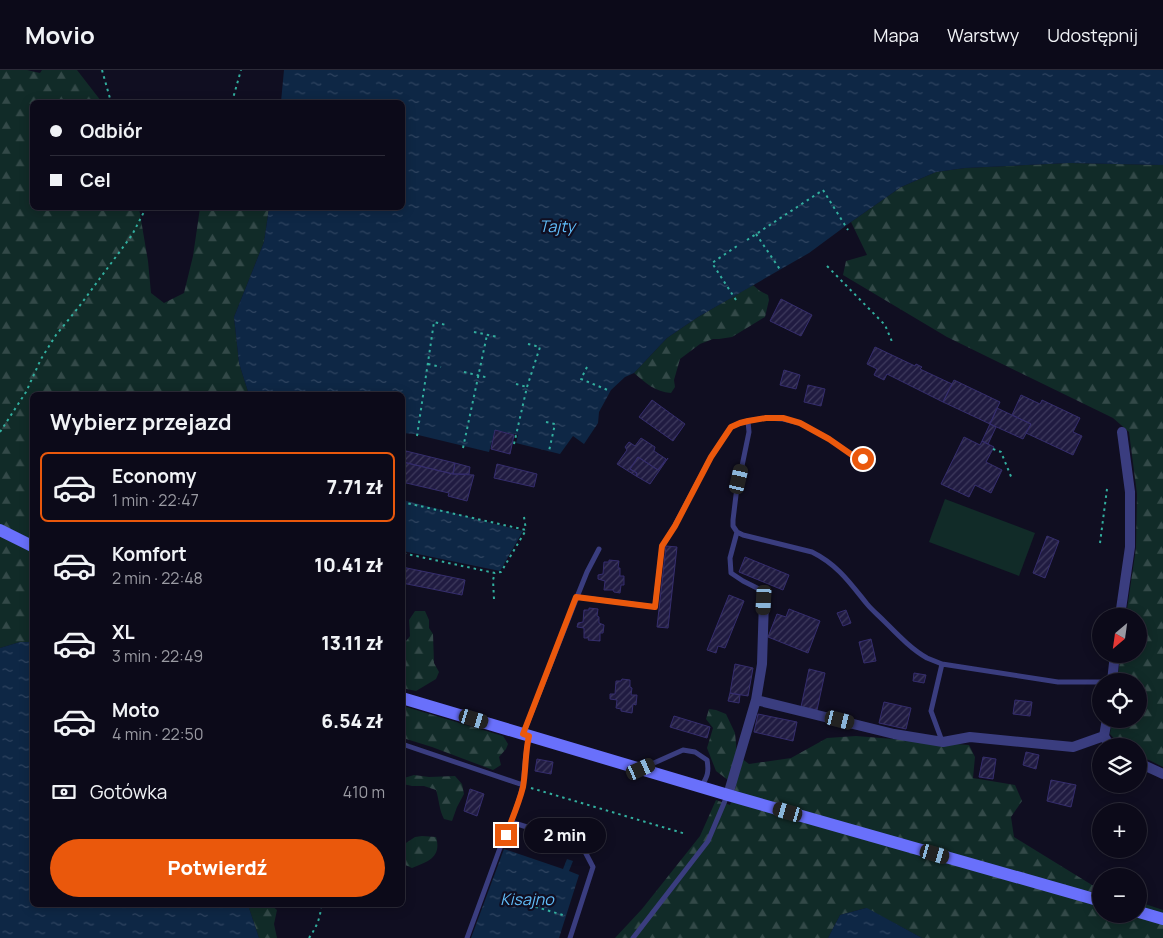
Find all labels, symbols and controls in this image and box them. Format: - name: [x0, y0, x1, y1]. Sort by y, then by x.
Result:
- text: Movio: [25, 18, 95, 51]
- text: Mapa: [873, 23, 919, 47]
- text: Warstwy: [947, 23, 1019, 47]
- text: Udostępnij: [1047, 23, 1138, 47]
- text: Odbiór: [80, 118, 142, 144]
- text: Cel: [80, 167, 111, 193]
- water label: Tajty: [539, 215, 578, 237]
- text: Wybierz przejazd: [50, 407, 232, 437]
- route start: [852, 448, 874, 470]
- text: Economy: [112, 463, 196, 489]
- car: [728, 463, 749, 495]
- icon: car: [52, 465, 97, 510]
- text: 7.71 zł: [327, 474, 383, 500]
- text: 1 min · 22:47: [112, 489, 199, 511]
- text: Komfort: [112, 541, 187, 567]
- icon: car: [52, 543, 97, 588]
- text: 10.41 zł: [314, 552, 383, 578]
- text: 2 min · 22:48: [112, 567, 203, 589]
- car: [755, 585, 772, 615]
- north arrow: [1092, 608, 1148, 662]
- map controls: [1092, 608, 1147, 923]
- text: XL: [112, 619, 135, 645]
- icon: car: [52, 621, 97, 666]
- text: 13.11 zł: [321, 630, 383, 656]
- text: 3 min · 22:49: [112, 645, 203, 667]
- button: locate: [1092, 673, 1147, 728]
- text: Moto: [112, 697, 159, 723]
- icon: car: [52, 699, 97, 744]
- car: [457, 707, 490, 731]
- text: 6.54 zł: [321, 708, 383, 734]
- car: [823, 709, 856, 731]
- text: 4 min · 22:50: [112, 723, 204, 745]
- button: layers: [1092, 738, 1147, 793]
- car: [624, 756, 657, 782]
- icon: cash: [50, 778, 78, 806]
- text: Gotówka: [90, 779, 167, 805]
- text: 410 m: [343, 781, 385, 803]
- car: [771, 801, 804, 823]
- button: +: [1092, 803, 1147, 858]
- callout: 2 min: [524, 818, 606, 852]
- route end: [495, 824, 517, 846]
- text: 2 min: [544, 824, 586, 846]
- button: Potwierdź: [50, 839, 385, 897]
- car: [918, 843, 951, 865]
- button: −: [1092, 868, 1147, 923]
- water label: Kisajno: [500, 888, 555, 910]

